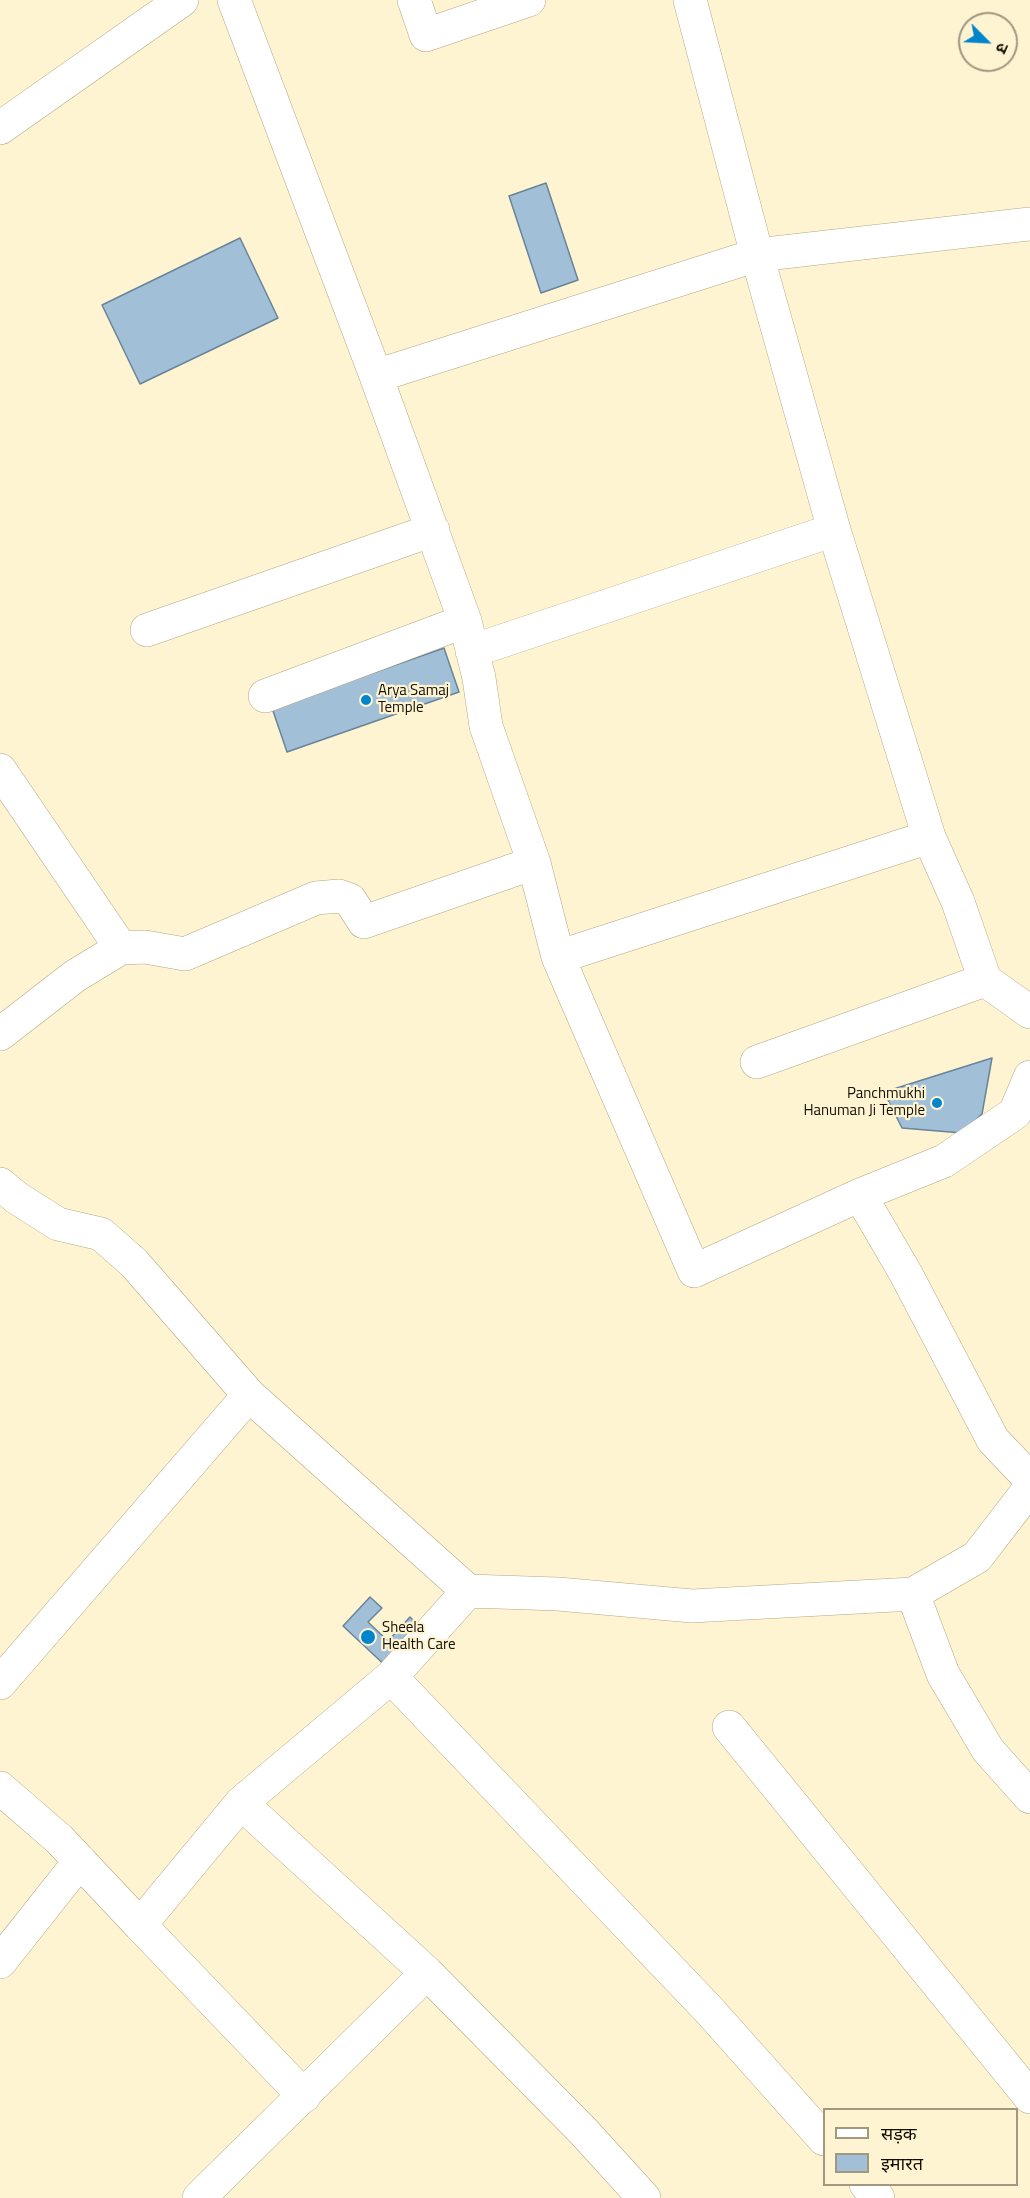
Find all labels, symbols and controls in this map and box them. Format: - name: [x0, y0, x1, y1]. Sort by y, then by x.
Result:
- north arrow: [958, 12, 1018, 72]
- text: उ: [990, 39, 1015, 58]
- place label: Arya Samaj Temple: [378, 682, 449, 717]
- marker: Arya Samaj Temple: [359, 693, 373, 707]
- place label: Panchmukhi Hanuman Ji Temple: [803, 1085, 925, 1120]
- marker: Panchmukhi Hanuman Ji Temple: [930, 1096, 944, 1110]
- place label: Sheela Health Care: [382, 1619, 456, 1654]
- marker: Sheela Health Care: [359, 1628, 377, 1646]
- legend: [823, 2108, 1018, 2186]
- text: सड़क: [881, 2120, 917, 2147]
- text: इमारत: [881, 2150, 923, 2177]

